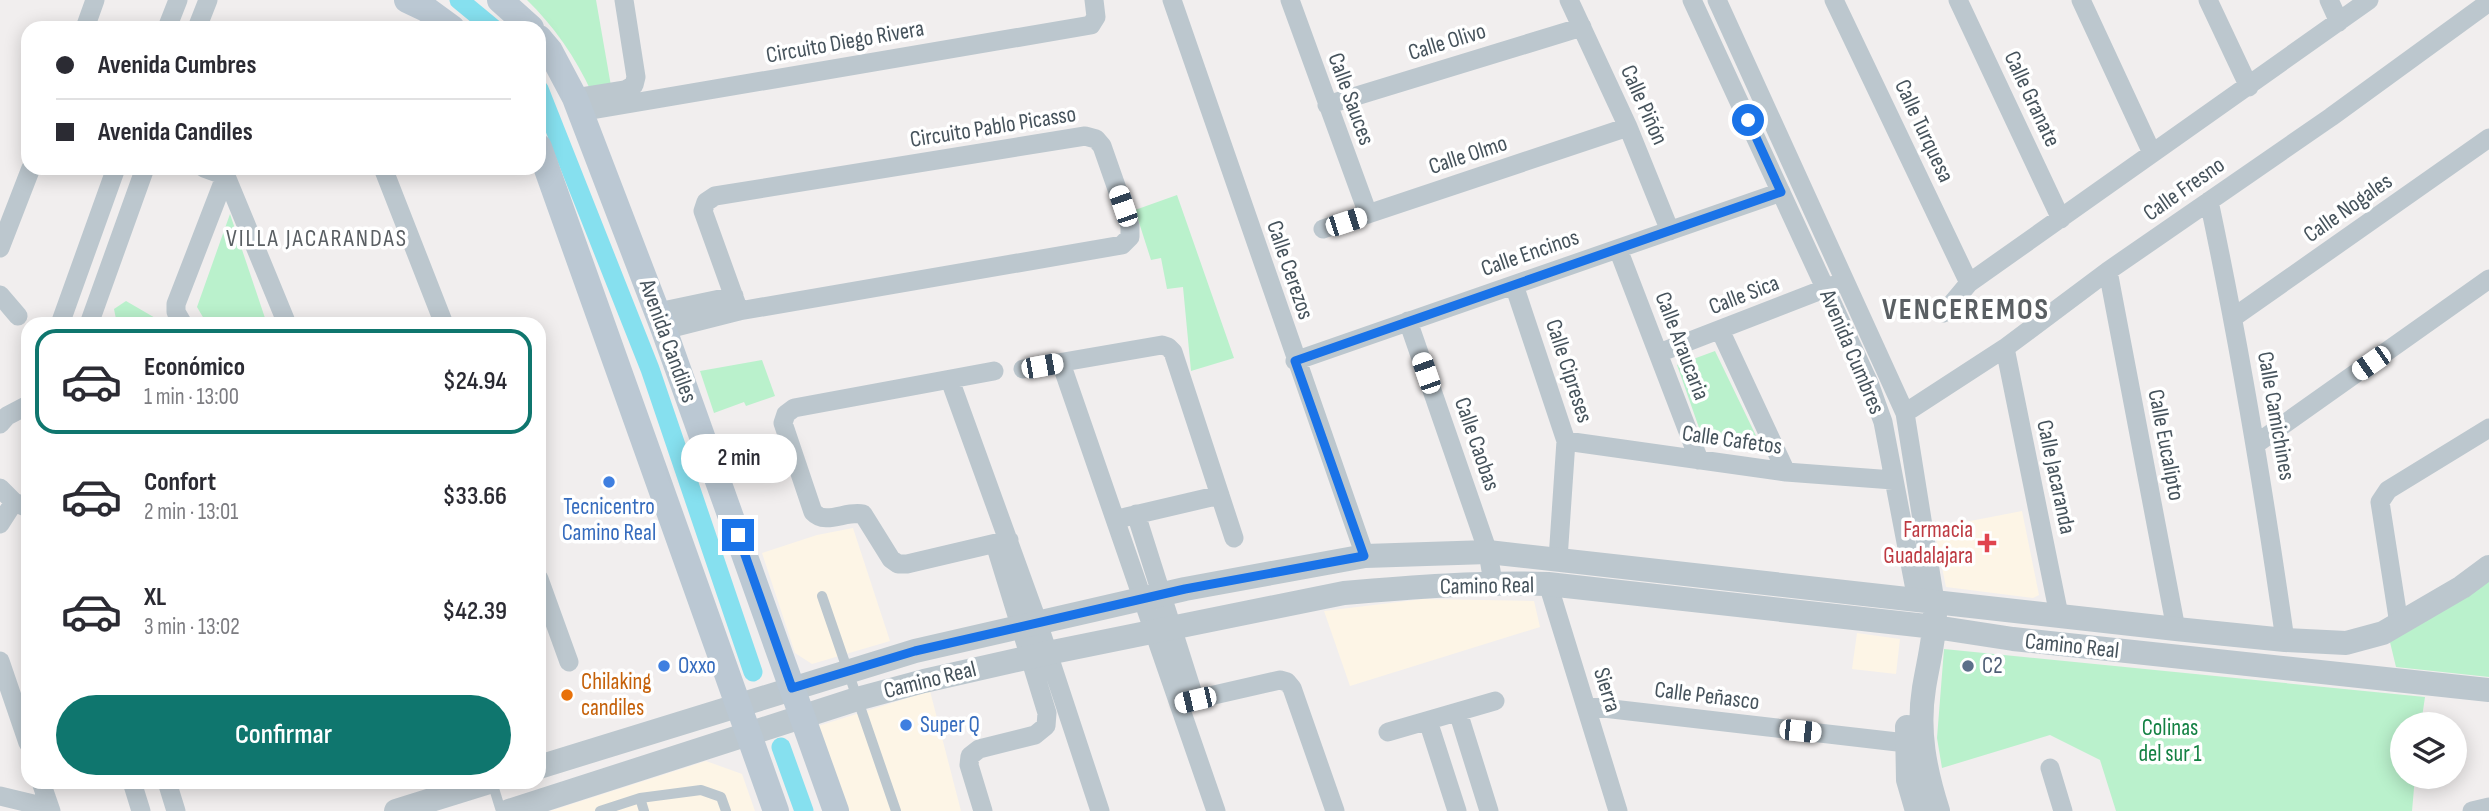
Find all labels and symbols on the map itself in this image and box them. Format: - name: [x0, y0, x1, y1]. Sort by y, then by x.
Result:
- street label: Circuito Diego Rivera: [764, 14, 926, 70]
- street label: Calle Olivo: [1405, 17, 1489, 67]
- street label: Calle Granate: [1998, 47, 2066, 151]
- street label: Calle Sauces: [1321, 49, 1381, 149]
- street label: Calle Piñón: [1614, 61, 1674, 149]
- street label: Calle Turquesa: [1888, 75, 1960, 187]
- street label: Circuito Pablo Picasso: [908, 100, 1078, 154]
- route start: [1732, 104, 1764, 136]
- street label: Calle Olmo: [1425, 129, 1511, 181]
- street label: Calle Fresno: [2138, 151, 2230, 227]
- street label: Calle Nogales: [2298, 167, 2398, 249]
- car: [1107, 183, 1140, 229]
- car: [1323, 206, 1370, 238]
- street label: Calle Cerezos: [1260, 217, 1320, 323]
- street label: Calle Encinos: [1477, 223, 1583, 283]
- district label: VILLA JACARANDAS: [226, 224, 408, 253]
- street label: Calle Sica: [1705, 269, 1783, 321]
- street label: Avenida Candiles: [632, 275, 703, 406]
- street label: Avenida Cumbres: [1813, 285, 1891, 418]
- street label: Calle Araucaria: [1649, 288, 1715, 404]
- district label: VENCEREMOS: [1882, 292, 2050, 328]
- street label: Calle Cipreses: [1539, 316, 1599, 426]
- car: [2348, 342, 2395, 384]
- street label: Calle Camichines: [2251, 349, 2301, 483]
- car: [1410, 350, 1443, 396]
- car: [1020, 352, 1065, 380]
- street label: Calle Eucalipto: [2141, 387, 2191, 503]
- street label: Calle Caobas: [1448, 394, 1506, 494]
- street label: Calle Jacaranda: [2030, 417, 2082, 537]
- street label: Calle Cafetos: [1680, 419, 1784, 461]
- callout: 2 min: [680, 434, 796, 482]
- marker: Tecnicentro Camino Real: [601, 474, 617, 490]
- place label: Tecnicentro Camino Real: [562, 493, 656, 547]
- place label: Farmacia Guadalajara: [1883, 516, 1973, 570]
- route end: [722, 519, 754, 551]
- marker: Farmacia Guadalajara: [1979, 535, 1995, 551]
- street label: Camino Real: [1440, 571, 1534, 601]
- street label: Camino Real: [2024, 627, 2120, 665]
- place label: Oxxo: [678, 652, 716, 680]
- place label: C2: [1982, 652, 2003, 680]
- street label: Camino Real: [881, 655, 979, 705]
- marker: Oxxo: [656, 658, 672, 674]
- marker: C2: [1960, 658, 1976, 674]
- street label: Sierra: [1587, 664, 1627, 716]
- place label: Chilaking candiles: [581, 668, 652, 722]
- street label: Calle Peñasco: [1653, 676, 1761, 716]
- car: [1173, 685, 1218, 715]
- marker: Chilaking candiles: [559, 687, 575, 703]
- place label: Super Q: [920, 711, 980, 739]
- park label: Colinas del sur 1: [2139, 714, 2201, 768]
- marker: Super Q: [898, 717, 914, 733]
- car: [1779, 718, 1822, 744]

